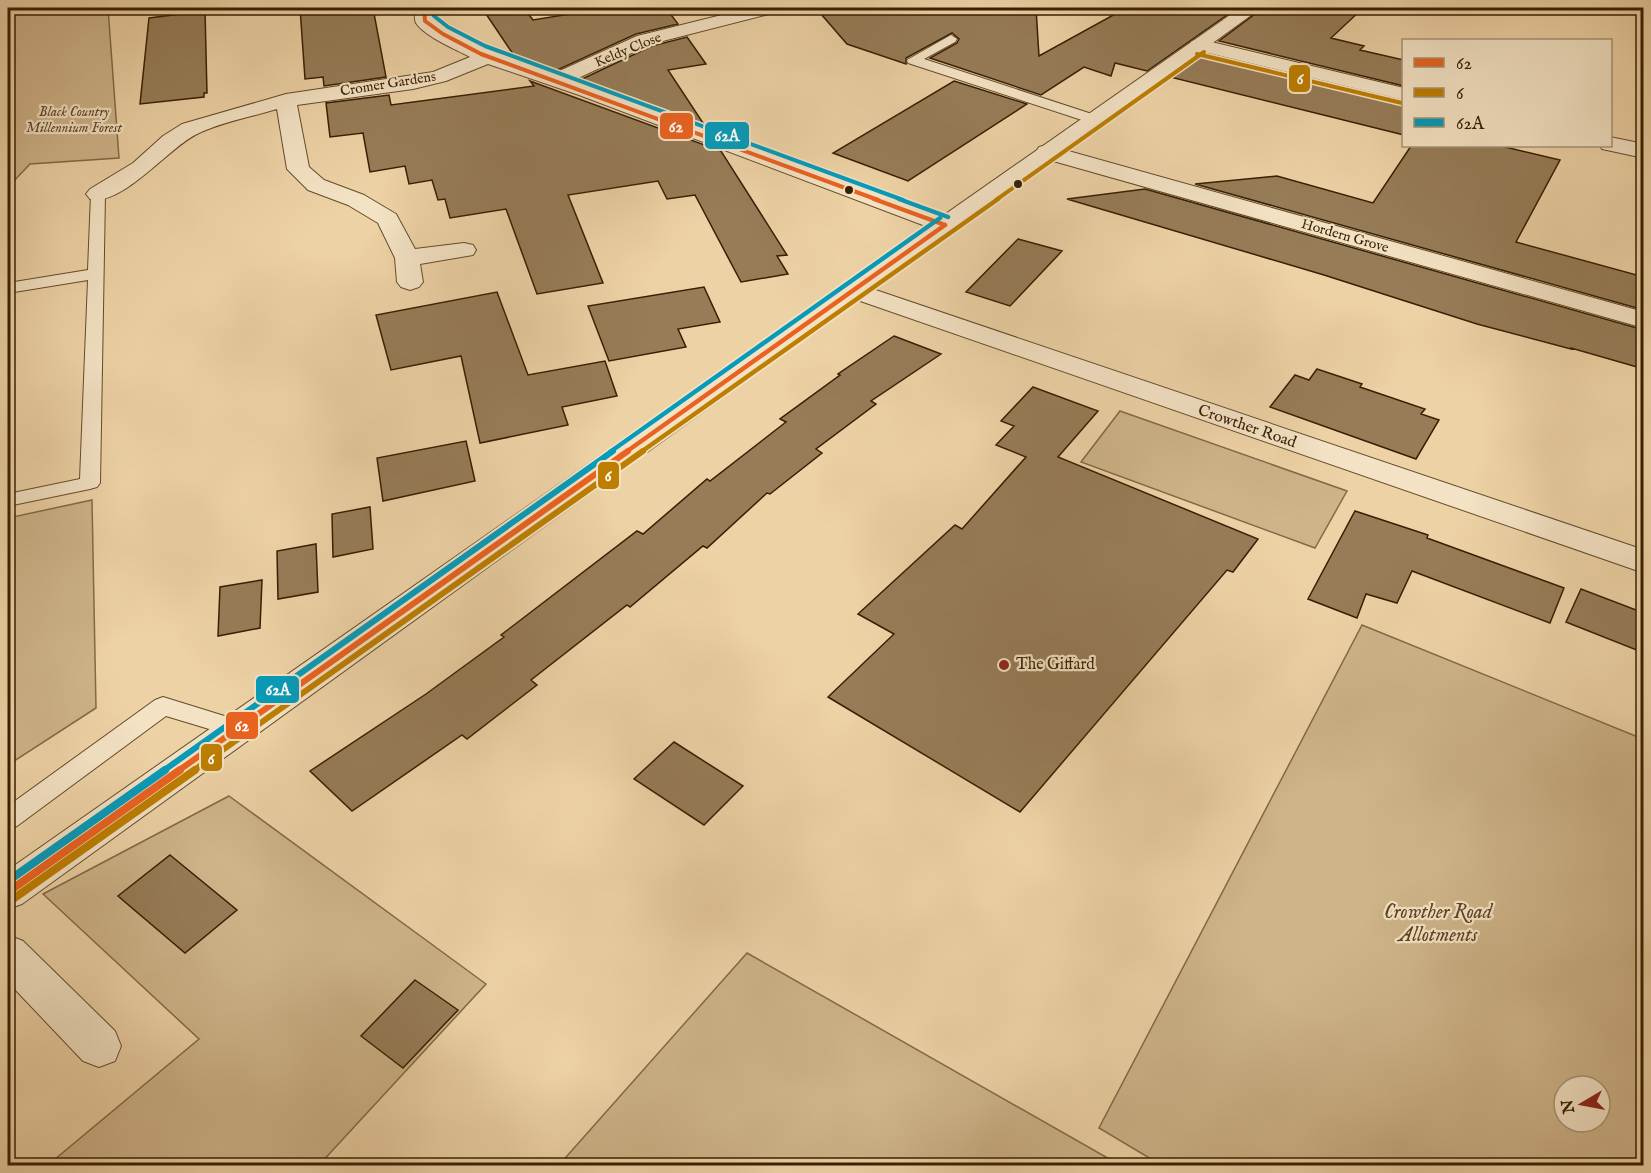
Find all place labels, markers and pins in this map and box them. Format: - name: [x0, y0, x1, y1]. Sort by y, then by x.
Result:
- unlabelled marker: [1012, 178, 1024, 190]
- unlabelled marker: [843, 184, 855, 196]
- place label: The Giffard: [1016, 655, 1095, 675]
- marker: The Giffard: [997, 658, 1011, 672]

